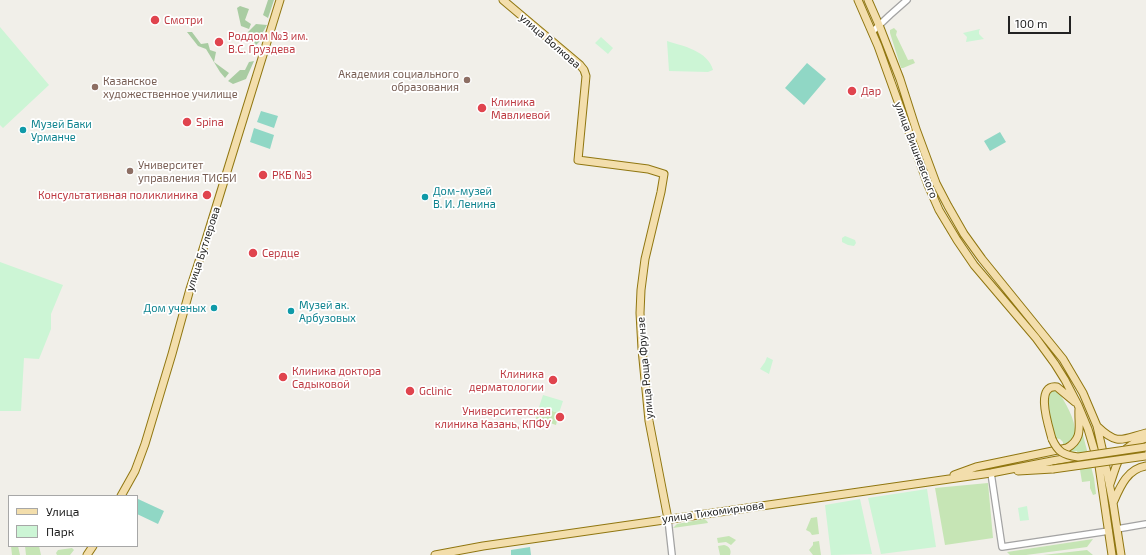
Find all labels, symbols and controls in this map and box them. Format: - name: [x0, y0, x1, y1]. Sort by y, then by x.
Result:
- scale bar: [1010, 8, 1073, 34]
- street label: улица Волкова: [517, 11, 583, 71]
- place label: Смотри: [164, 13, 203, 27]
- marker: Смотри: [149, 14, 161, 26]
- text: 100 m: [1015, 16, 1047, 30]
- place label: Роддом №3 им. В.С. Груздева: [228, 29, 308, 55]
- marker: Роддом №3 им. В.С. Груздева: [213, 36, 225, 48]
- place label: Академия социального образования: [338, 67, 459, 93]
- place label: Казанское художественное училище: [103, 74, 238, 100]
- marker: Академия социального образования: [462, 75, 472, 85]
- marker: Казанское художественное училище: [90, 82, 100, 92]
- place label: Дар: [861, 84, 881, 98]
- marker: Дар: [846, 85, 858, 97]
- place label: Клиника Мавлиевой: [491, 95, 550, 121]
- street label: улица Вишневского: [891, 100, 941, 200]
- marker: Клиника Мавлиевой: [476, 102, 488, 114]
- place label: Spina: [196, 115, 224, 129]
- marker: Spina: [181, 116, 193, 128]
- place label: Музей Баки Урманче: [31, 117, 92, 143]
- marker: Музей Баки Урманче: [18, 125, 28, 135]
- place label: Университет управления ТИСБИ: [138, 158, 237, 184]
- marker: Университет управления ТИСБИ: [125, 166, 135, 176]
- place label: РКБ №3: [272, 168, 312, 182]
- marker: РКБ №3: [257, 169, 269, 181]
- place label: Дом-музей В. И. Ленина: [433, 184, 496, 210]
- place label: Консультативная поликлиника: [38, 188, 198, 202]
- marker: Консультативная поликлиника: [201, 189, 213, 201]
- marker: Дом-музей В. И. Ленина: [420, 192, 430, 202]
- street label: улица Бутлерова: [183, 205, 223, 293]
- place label: Сердце: [262, 246, 299, 260]
- marker: Сердце: [247, 247, 259, 259]
- place label: Музей ак. Арбузовых: [299, 298, 356, 324]
- place label: Дом ученых: [144, 301, 206, 315]
- marker: Дом ученых: [209, 303, 219, 313]
- marker: Музей ак. Арбузовых: [286, 306, 296, 316]
- street label: улица Роща Фрунзе: [634, 316, 656, 420]
- place label: Клиника доктора Садыковой: [292, 364, 381, 390]
- place label: Клиника дерматологии: [469, 367, 544, 393]
- marker: Клиника доктора Садыковой: [277, 371, 289, 383]
- marker: Клиника дерматологии: [547, 374, 559, 386]
- place label: Gclinic: [419, 384, 452, 398]
- marker: Gclinic: [404, 385, 416, 397]
- place label: Университетская клиника Казань, КПФУ: [435, 404, 551, 430]
- marker: Университетская клиника Казань, КПФУ: [554, 411, 566, 423]
- legend: [8, 495, 138, 547]
- street label: улица Тихомирнова: [661, 498, 765, 526]
- text: Улица: [46, 504, 79, 518]
- text: Парк: [46, 524, 74, 538]

